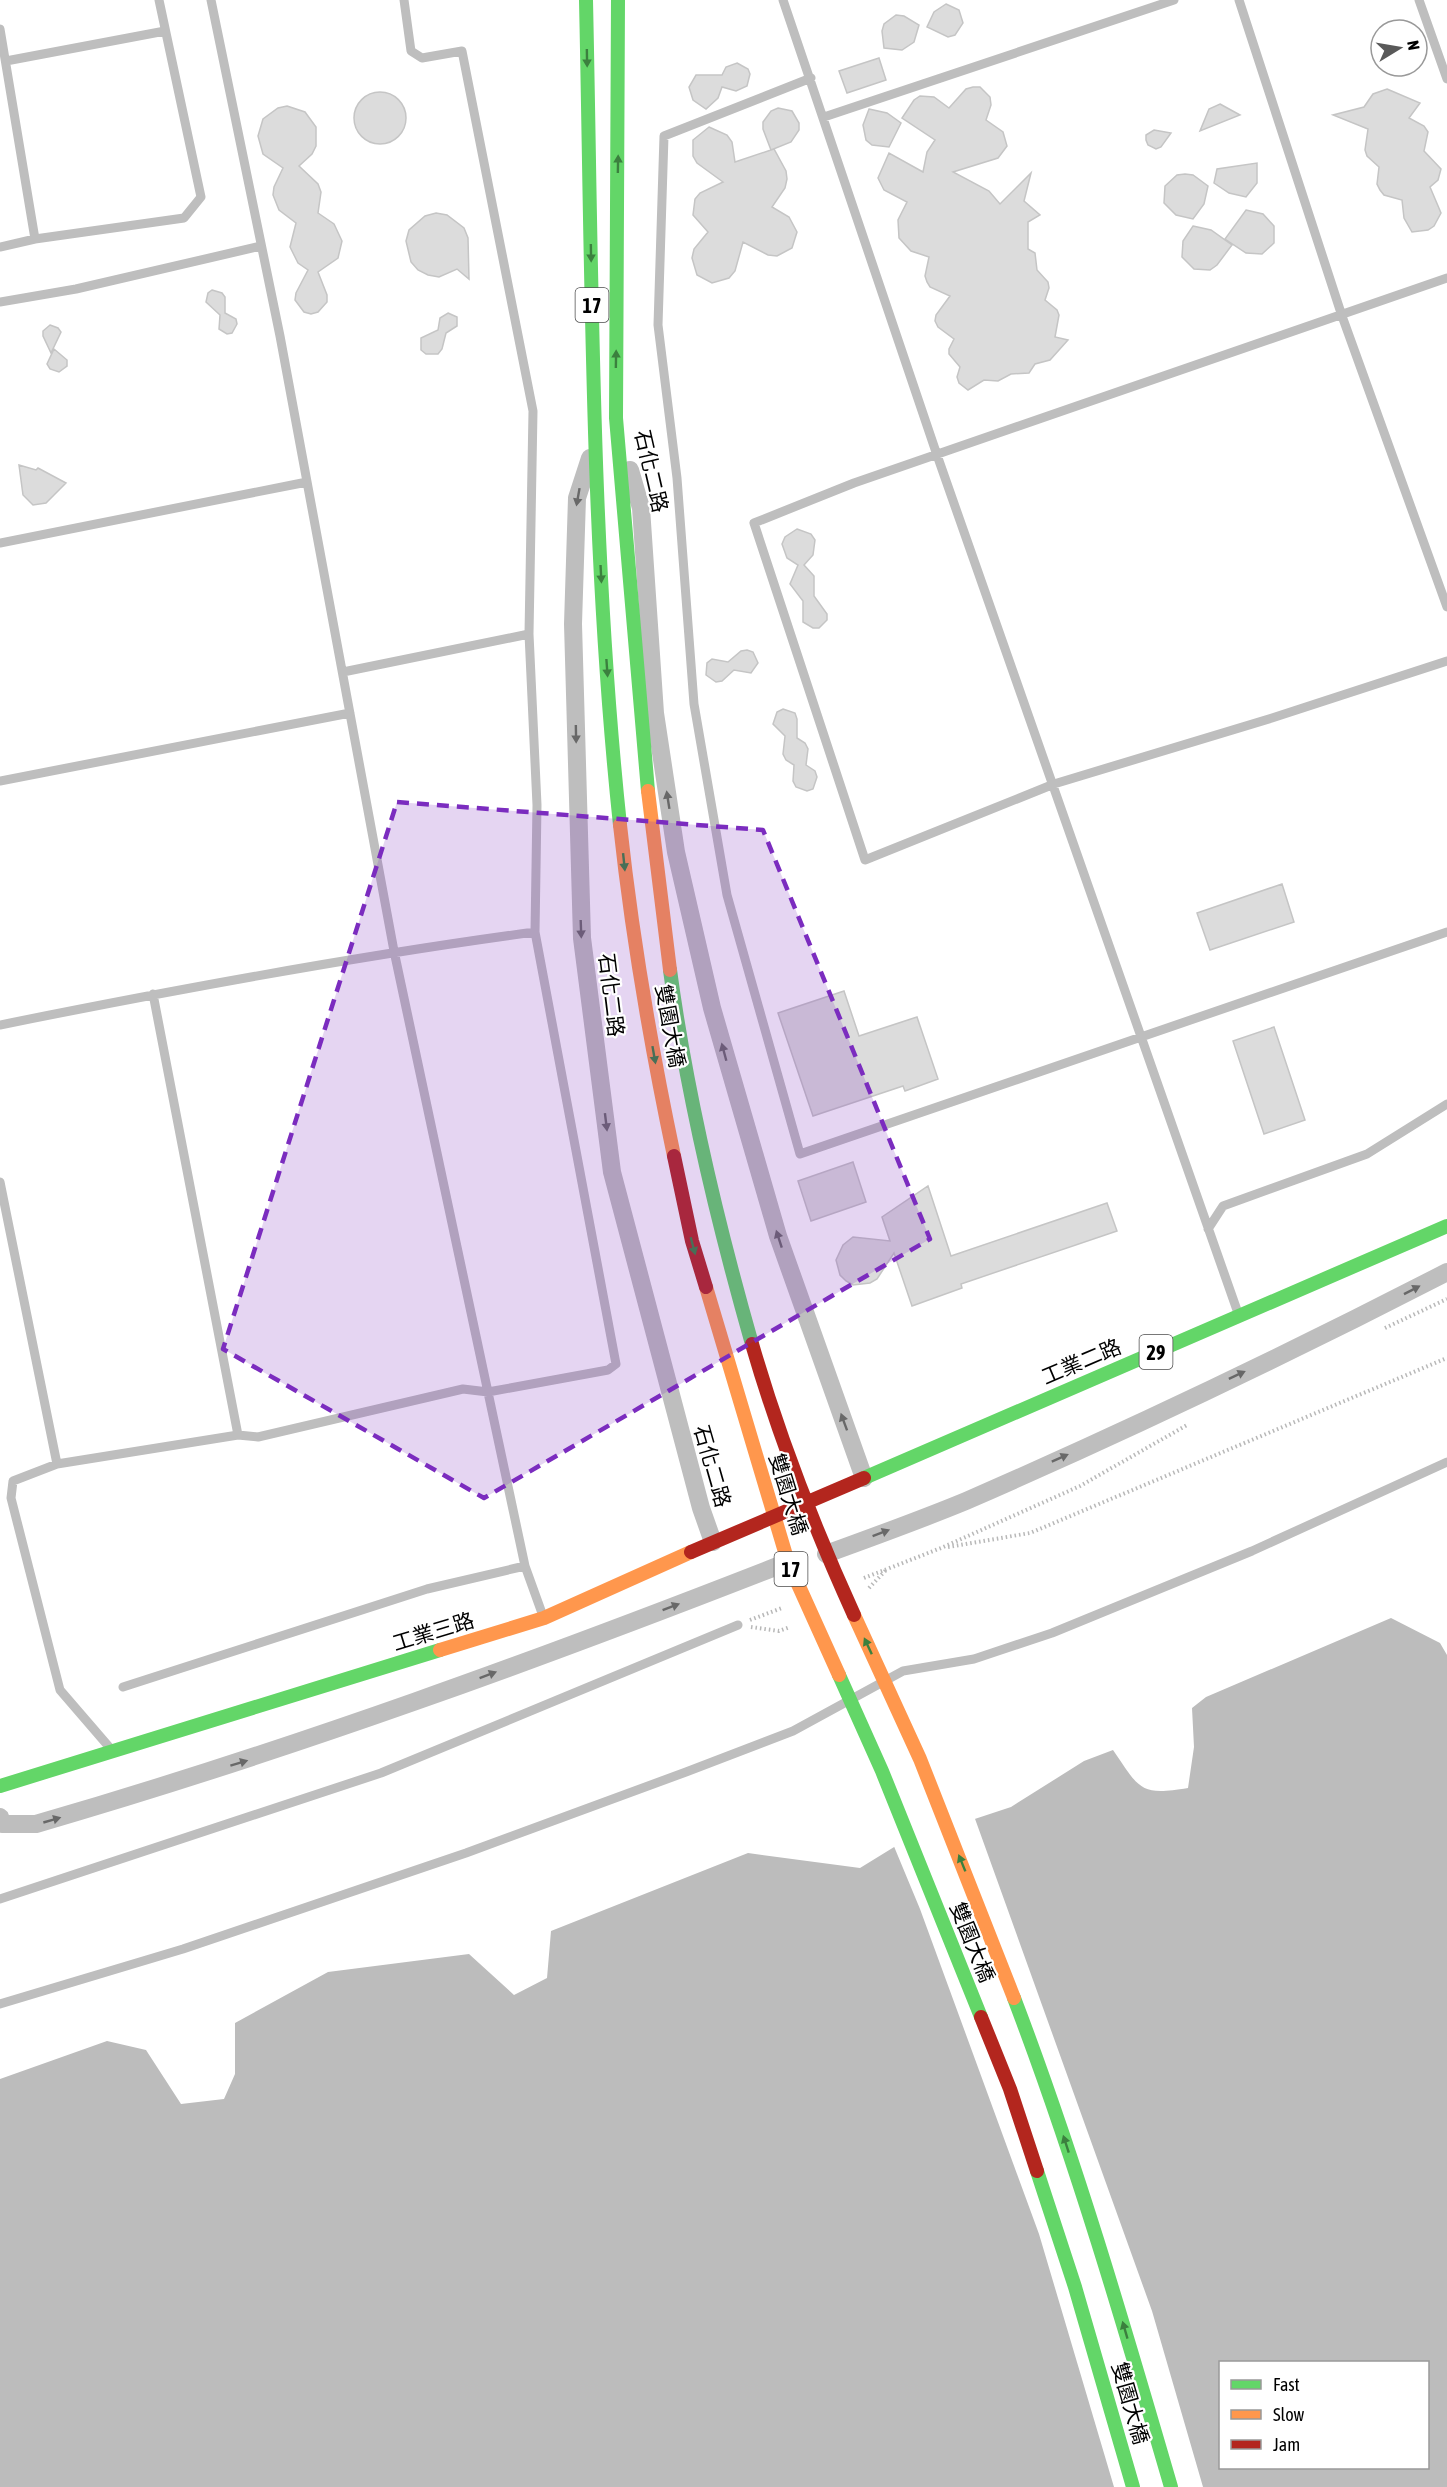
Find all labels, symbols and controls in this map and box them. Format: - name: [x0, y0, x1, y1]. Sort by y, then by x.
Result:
- north arrow: [1369, 18, 1429, 78]
- text: N: [1404, 39, 1423, 51]
- one-way arrow: [582, 49, 592, 68]
- one-way arrow: [613, 155, 623, 174]
- one-way arrow: [586, 244, 596, 263]
- road number: 17: [576, 288, 608, 322]
- one-way arrow: [611, 350, 621, 369]
- street label: 石化二路: [631, 427, 673, 515]
- one-way arrow: [573, 488, 582, 507]
- one-way arrow: [596, 565, 605, 584]
- one-way arrow: [602, 658, 611, 677]
- one-way arrow: [571, 725, 580, 744]
- one-way arrow: [664, 790, 673, 809]
- one-way arrow: [619, 853, 629, 872]
- one-way arrow: [577, 919, 586, 938]
- street label: 石化二路: [595, 952, 629, 1038]
- street label: 雙園大橋: [652, 983, 690, 1069]
- one-way arrow: [719, 1043, 728, 1061]
- one-way arrow: [650, 1045, 659, 1064]
- one-way arrow: [601, 1113, 610, 1132]
- one-way arrow: [774, 1230, 783, 1248]
- one-way arrow: [689, 1236, 699, 1255]
- one-way arrow: [1404, 1285, 1421, 1295]
- street label: 工業二路: [1038, 1334, 1124, 1388]
- road number: 29: [1140, 1335, 1172, 1369]
- one-way arrow: [1228, 1371, 1245, 1380]
- one-way arrow: [839, 1413, 849, 1431]
- street label: 石化二路: [690, 1422, 736, 1510]
- street label: 雙園大橋: [765, 1450, 813, 1538]
- one-way arrow: [1052, 1453, 1070, 1463]
- one-way arrow: [872, 1528, 890, 1538]
- road number: 17: [774, 1552, 808, 1586]
- one-way arrow: [662, 1602, 680, 1611]
- street label: 工業三路: [389, 1607, 477, 1655]
- one-way arrow: [863, 1637, 872, 1654]
- one-way arrow: [480, 1670, 498, 1680]
- one-way arrow: [230, 1758, 248, 1767]
- one-way arrow: [43, 1814, 62, 1824]
- one-way arrow: [957, 1854, 966, 1872]
- street label: 雙園大橋: [946, 1899, 1000, 1985]
- one-way arrow: [1061, 2135, 1071, 2153]
- one-way arrow: [1120, 2321, 1129, 2339]
- street label: 雙園大橋: [1108, 2359, 1154, 2447]
- legend: [1219, 2361, 1429, 2469]
- text: Fast: [1273, 2374, 1300, 2395]
- text: Slow: [1273, 2404, 1304, 2425]
- text: Jam: [1273, 2434, 1300, 2455]

